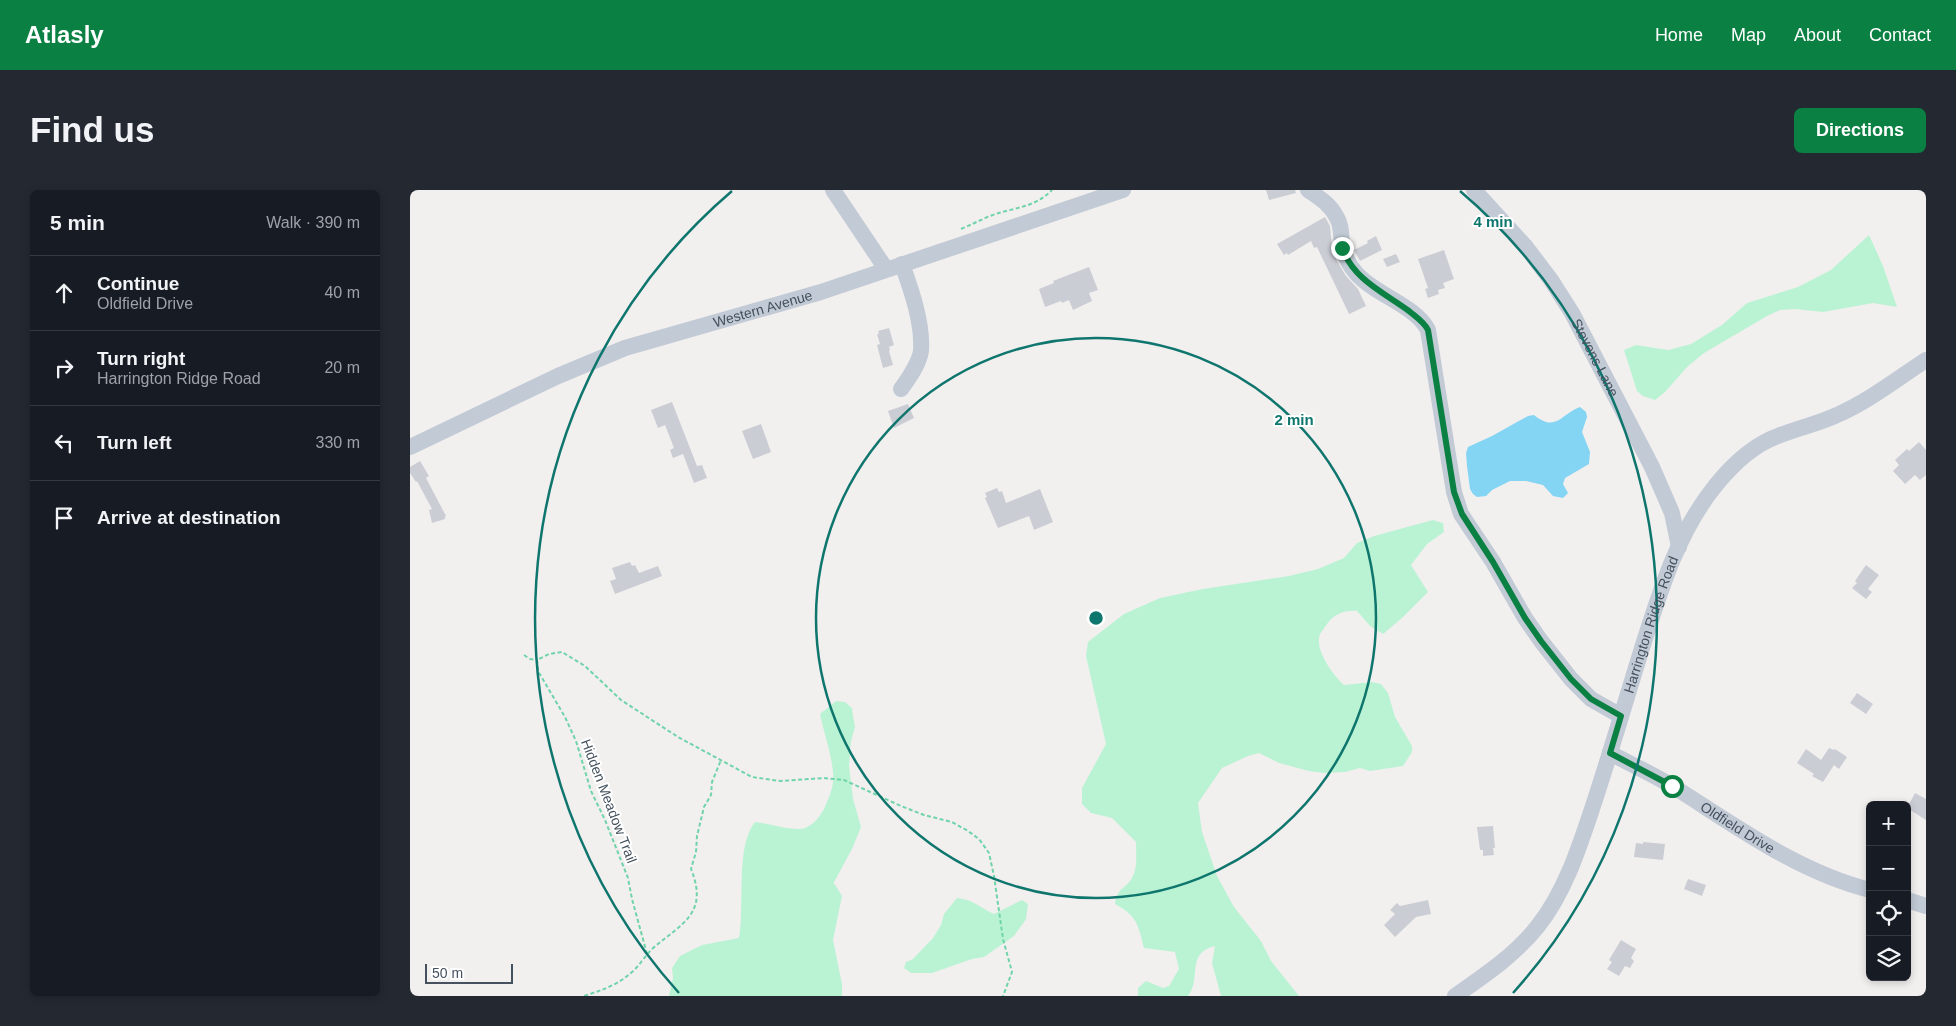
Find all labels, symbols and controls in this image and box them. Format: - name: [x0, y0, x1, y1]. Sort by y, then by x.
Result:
- text: Atlasly: [25, 21, 104, 48]
- text: Home: [1655, 25, 1703, 45]
- text: Map: [1731, 25, 1766, 45]
- text: About: [1794, 25, 1841, 45]
- text: Contact: [1869, 25, 1931, 45]
- button: Directions: [1794, 108, 1926, 153]
- text: Find us: [30, 110, 154, 149]
- text: 5 min: [50, 211, 105, 234]
- text: 4 min: [1473, 213, 1513, 230]
- text: Walk · 390 m: [266, 214, 360, 231]
- route end: [1331, 237, 1354, 260]
- text: Continue: [97, 273, 179, 294]
- icon: ahead: [50, 279, 78, 307]
- text: 40 m: [324, 284, 360, 301]
- street label: Western Avenue: [711, 287, 814, 330]
- text: Oldfield Drive: [97, 295, 193, 312]
- street label: Stevens Lane: [1568, 316, 1622, 400]
- text: Turn right: [97, 348, 185, 369]
- icon: right: [50, 354, 78, 382]
- text: 20 m: [324, 359, 360, 376]
- text: Harrington Ridge Road: [97, 370, 261, 387]
- text: 2 min: [1274, 411, 1314, 428]
- icon: left: [50, 429, 78, 457]
- text: Turn left: [97, 432, 172, 453]
- text: 330 m: [316, 434, 360, 451]
- icon: arrive: [50, 504, 78, 532]
- text: Arrive at destination: [97, 507, 281, 528]
- street label: Harrington Ridge Road: [1621, 554, 1681, 695]
- centre of rings: [1087, 609, 1105, 627]
- street label: Hidden Meadow Trail: [578, 737, 640, 865]
- route start: [1661, 775, 1684, 798]
- street label: Oldfield Drive: [1698, 798, 1778, 857]
- map controls: [1866, 801, 1911, 981]
- button: +: [1866, 801, 1911, 846]
- button: −: [1866, 846, 1911, 891]
- button: locate: [1866, 891, 1911, 936]
- button: layers: [1866, 936, 1911, 981]
- scale bar: [425, 961, 512, 984]
- text: 50 m: [432, 965, 463, 981]

